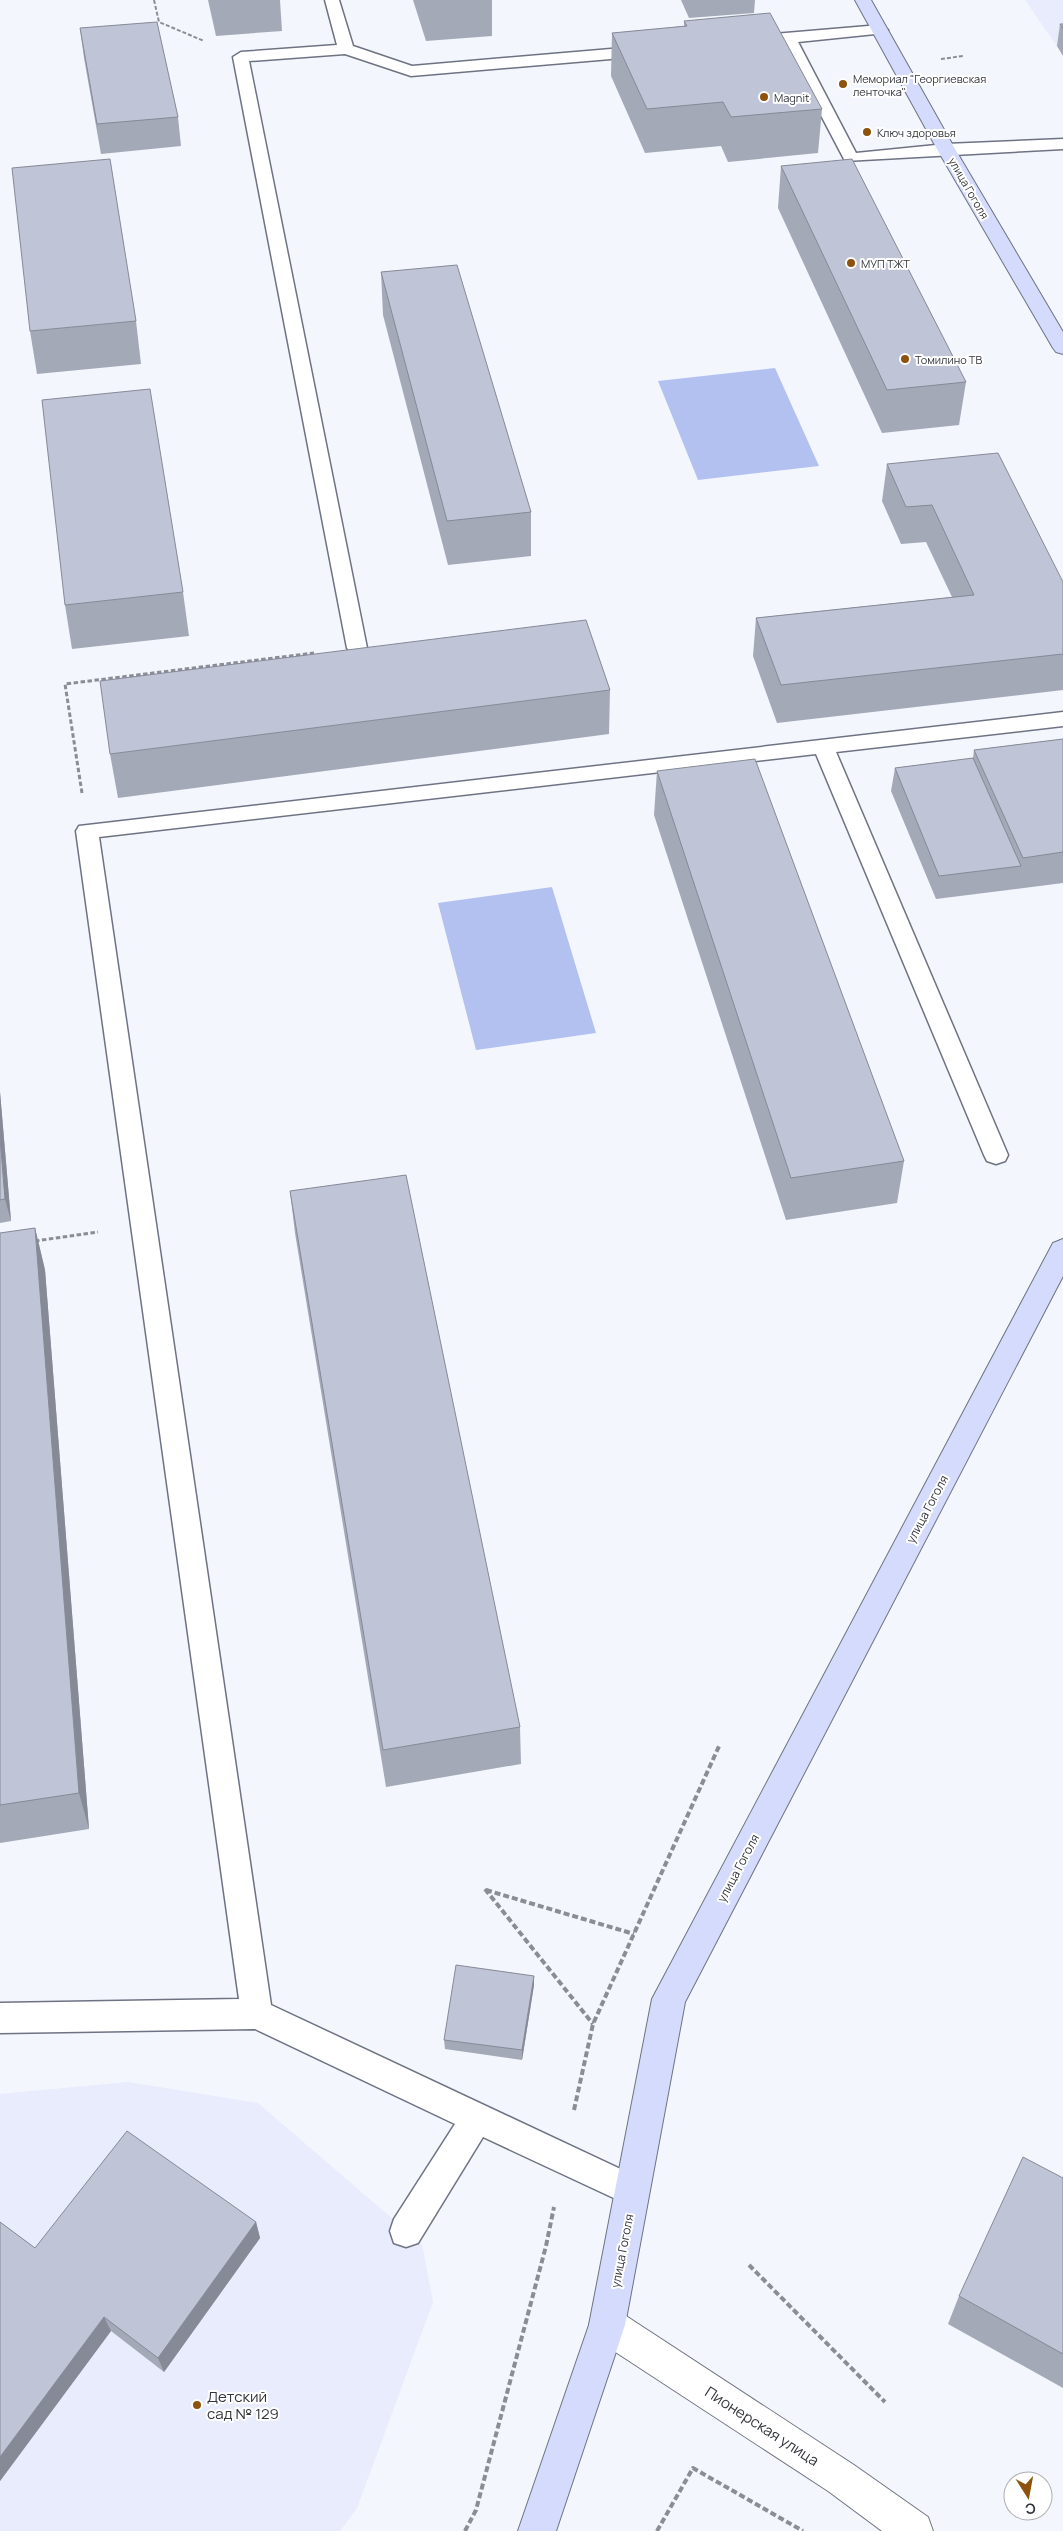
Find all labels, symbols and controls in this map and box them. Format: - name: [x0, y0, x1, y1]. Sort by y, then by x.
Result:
- place label: Мемориал "Георгиевская ленточка": [853, 71, 986, 99]
- marker: Мемориал "Георгиевская ленточка": [837, 78, 849, 90]
- place label: Magnit: [774, 90, 809, 105]
- marker: Magnit: [758, 91, 770, 103]
- place label: Ключ здоровья: [877, 125, 956, 140]
- marker: Ключ здоровья: [861, 126, 873, 138]
- street label: улица Гоголя: [945, 155, 993, 221]
- place label: МУП ТЖТ: [861, 256, 910, 271]
- marker: МУП ТЖТ: [845, 257, 857, 269]
- place label: Томилино ТВ: [915, 352, 982, 367]
- marker: Томилино ТВ: [899, 353, 911, 365]
- street label: улица Гоголя: [902, 1472, 952, 1546]
- street label: улица Гоголя: [713, 1831, 763, 1905]
- street label: улица Гоголя: [607, 2213, 637, 2289]
- street label: Пионерская улица: [701, 2381, 823, 2471]
- place label: Детский сад № 129: [207, 2386, 279, 2424]
- marker: Детский сад № 129: [191, 2399, 203, 2411]
- north arrow: [1003, 2471, 1053, 2521]
- text: С: [1024, 2499, 1037, 2520]

